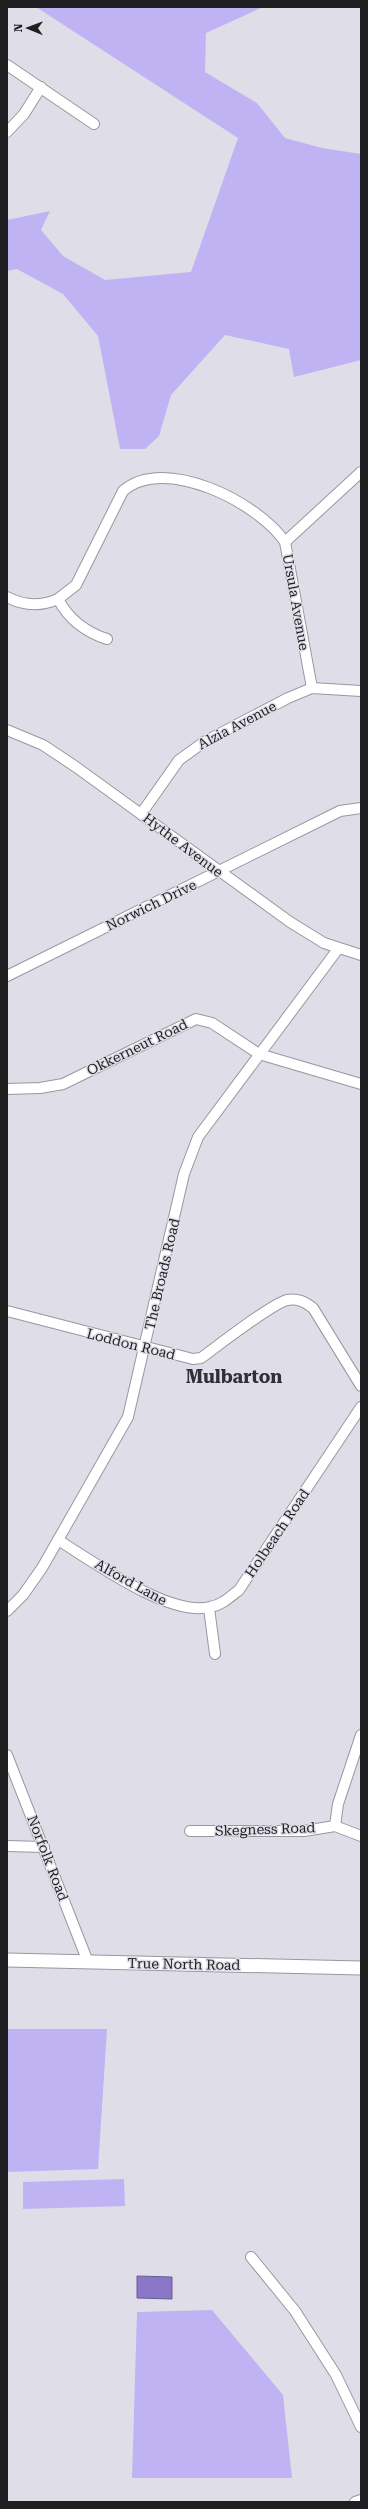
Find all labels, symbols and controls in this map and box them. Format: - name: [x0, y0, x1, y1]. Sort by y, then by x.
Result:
- north arrow: [8, 8, 48, 48]
- text: N: [12, 23, 25, 32]
- street label: Ursula Avenue: [280, 553, 312, 652]
- street label: Alzia Avenue: [195, 697, 279, 752]
- street label: Hythe Avenue: [140, 810, 226, 880]
- street label: Norwich Drive: [103, 876, 199, 934]
- street label: Okkerneut Road: [84, 1016, 190, 1078]
- street label: The Broads Road: [141, 1217, 183, 1331]
- street label: Loddon Road: [85, 1325, 177, 1363]
- district label: Mulbarton: [186, 1366, 282, 1387]
- street label: Holbeach Road: [241, 1486, 313, 1580]
- street label: Alford Lane: [92, 1556, 170, 1608]
- street label: Norfolk Road: [24, 1813, 72, 1903]
- street label: Skegness Road: [214, 1819, 316, 1839]
- street label: True North Road: [127, 1955, 241, 1973]

